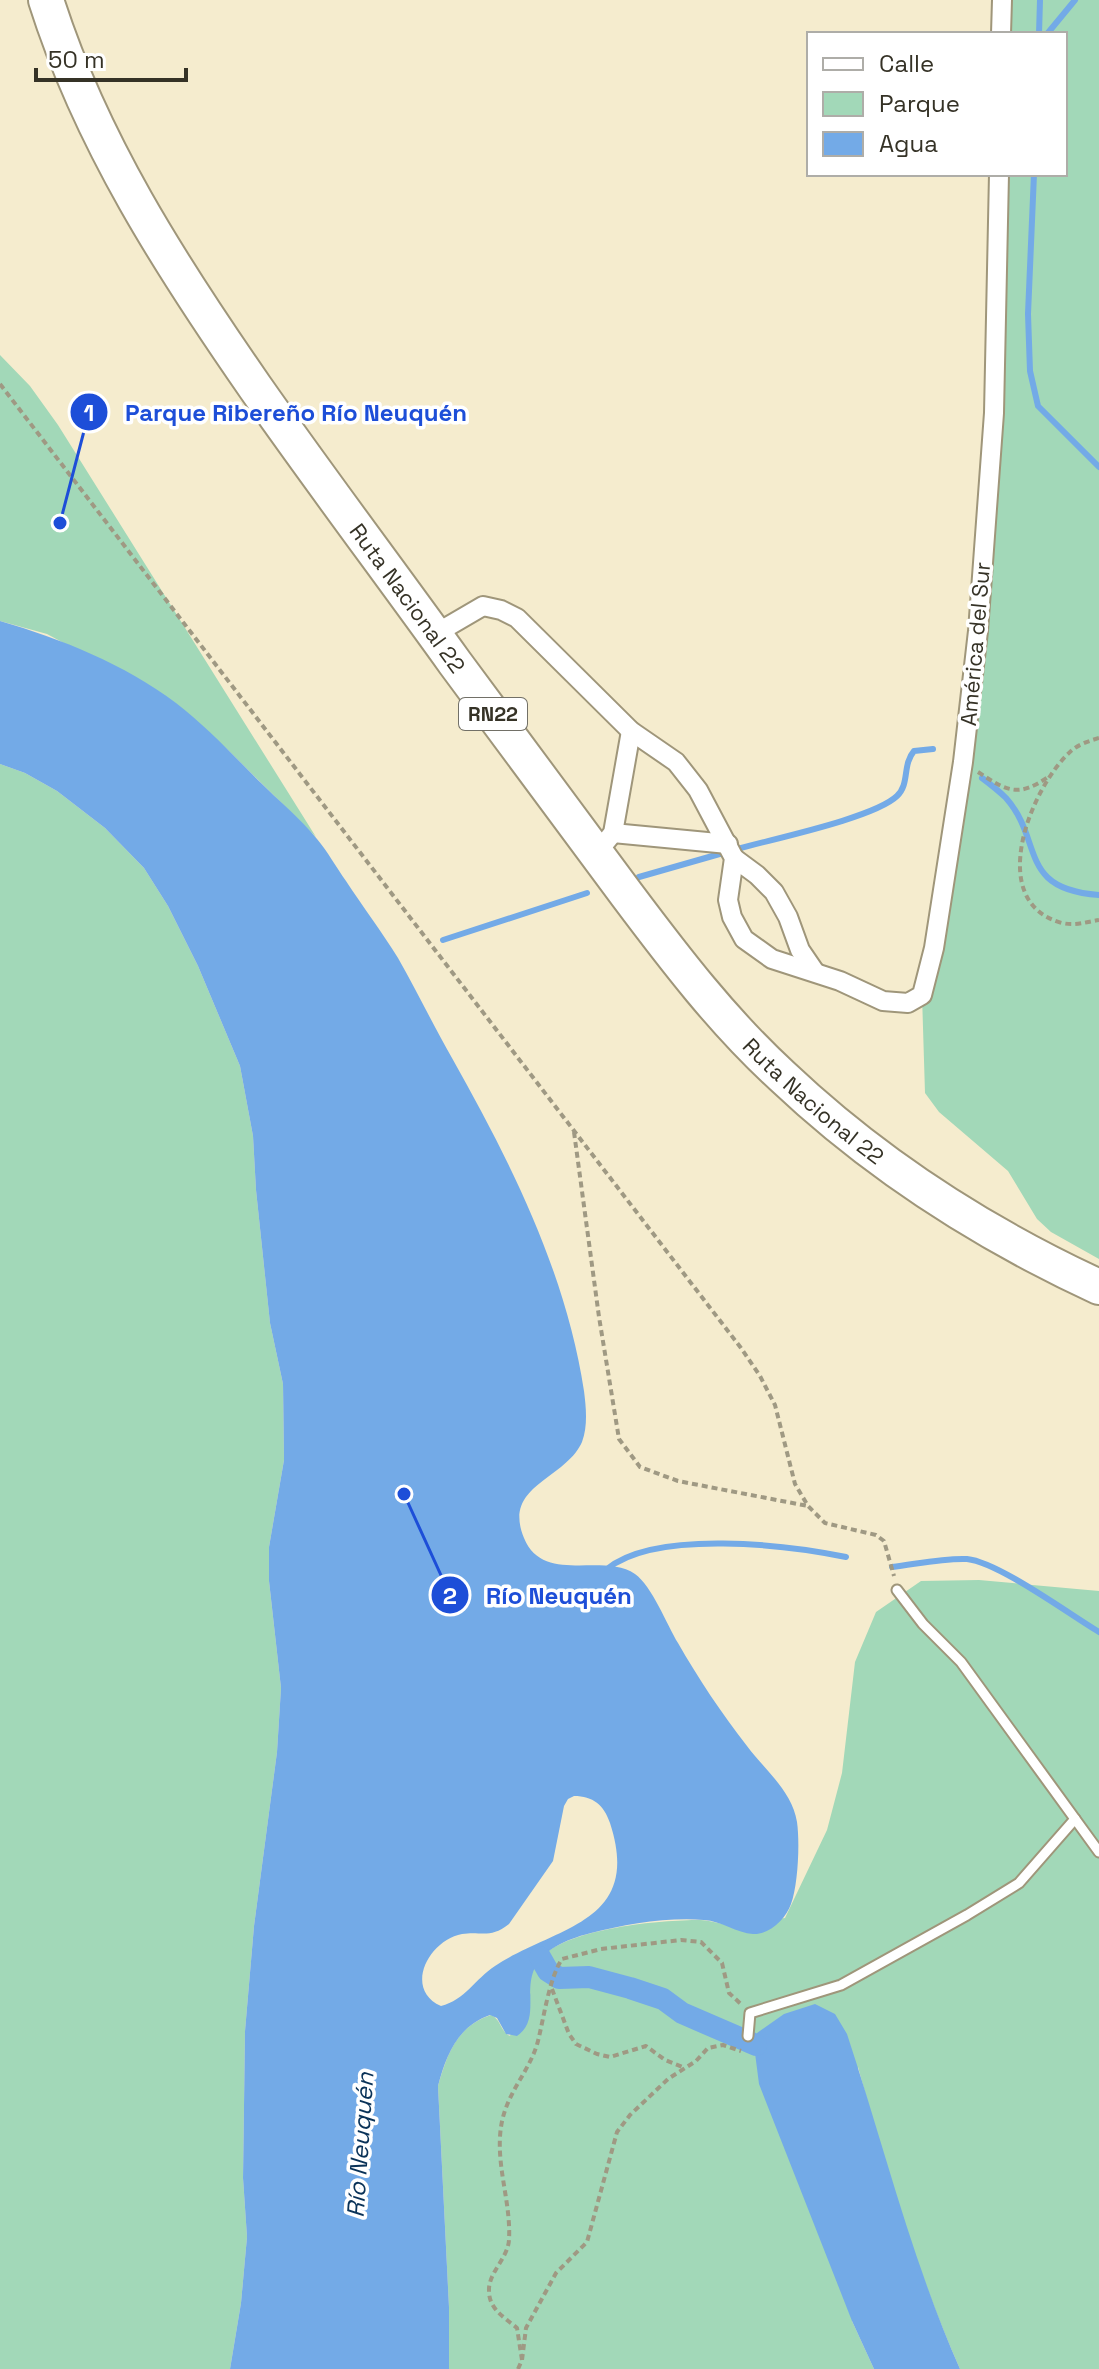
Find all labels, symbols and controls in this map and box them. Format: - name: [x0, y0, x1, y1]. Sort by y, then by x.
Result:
- scale bar: [36, 32, 186, 82]
- legend: [807, 32, 1067, 176]
- text: 50 m: [48, 44, 105, 75]
- text: Calle: [879, 48, 934, 79]
- text: Parque: [879, 88, 960, 119]
- text: Agua: [879, 128, 938, 159]
- callout: Parque Ribereño Río Neuquén: [69, 388, 483, 436]
- text: 1: [84, 397, 94, 428]
- text: Parque Ribereño Río Neuquén: [125, 397, 467, 428]
- street label: Ruta Nacional 22: [344, 518, 472, 678]
- street label: América del Sur: [954, 561, 996, 727]
- road number: RN22: [459, 698, 527, 730]
- street label: Ruta Nacional 22: [737, 1032, 890, 1170]
- callout: Río Neuquén: [430, 1571, 648, 1619]
- text: 2: [443, 1580, 457, 1611]
- text: Río Neuquén: [486, 1580, 632, 1611]
- water label: Río Neuquén: [339, 2070, 381, 2219]

